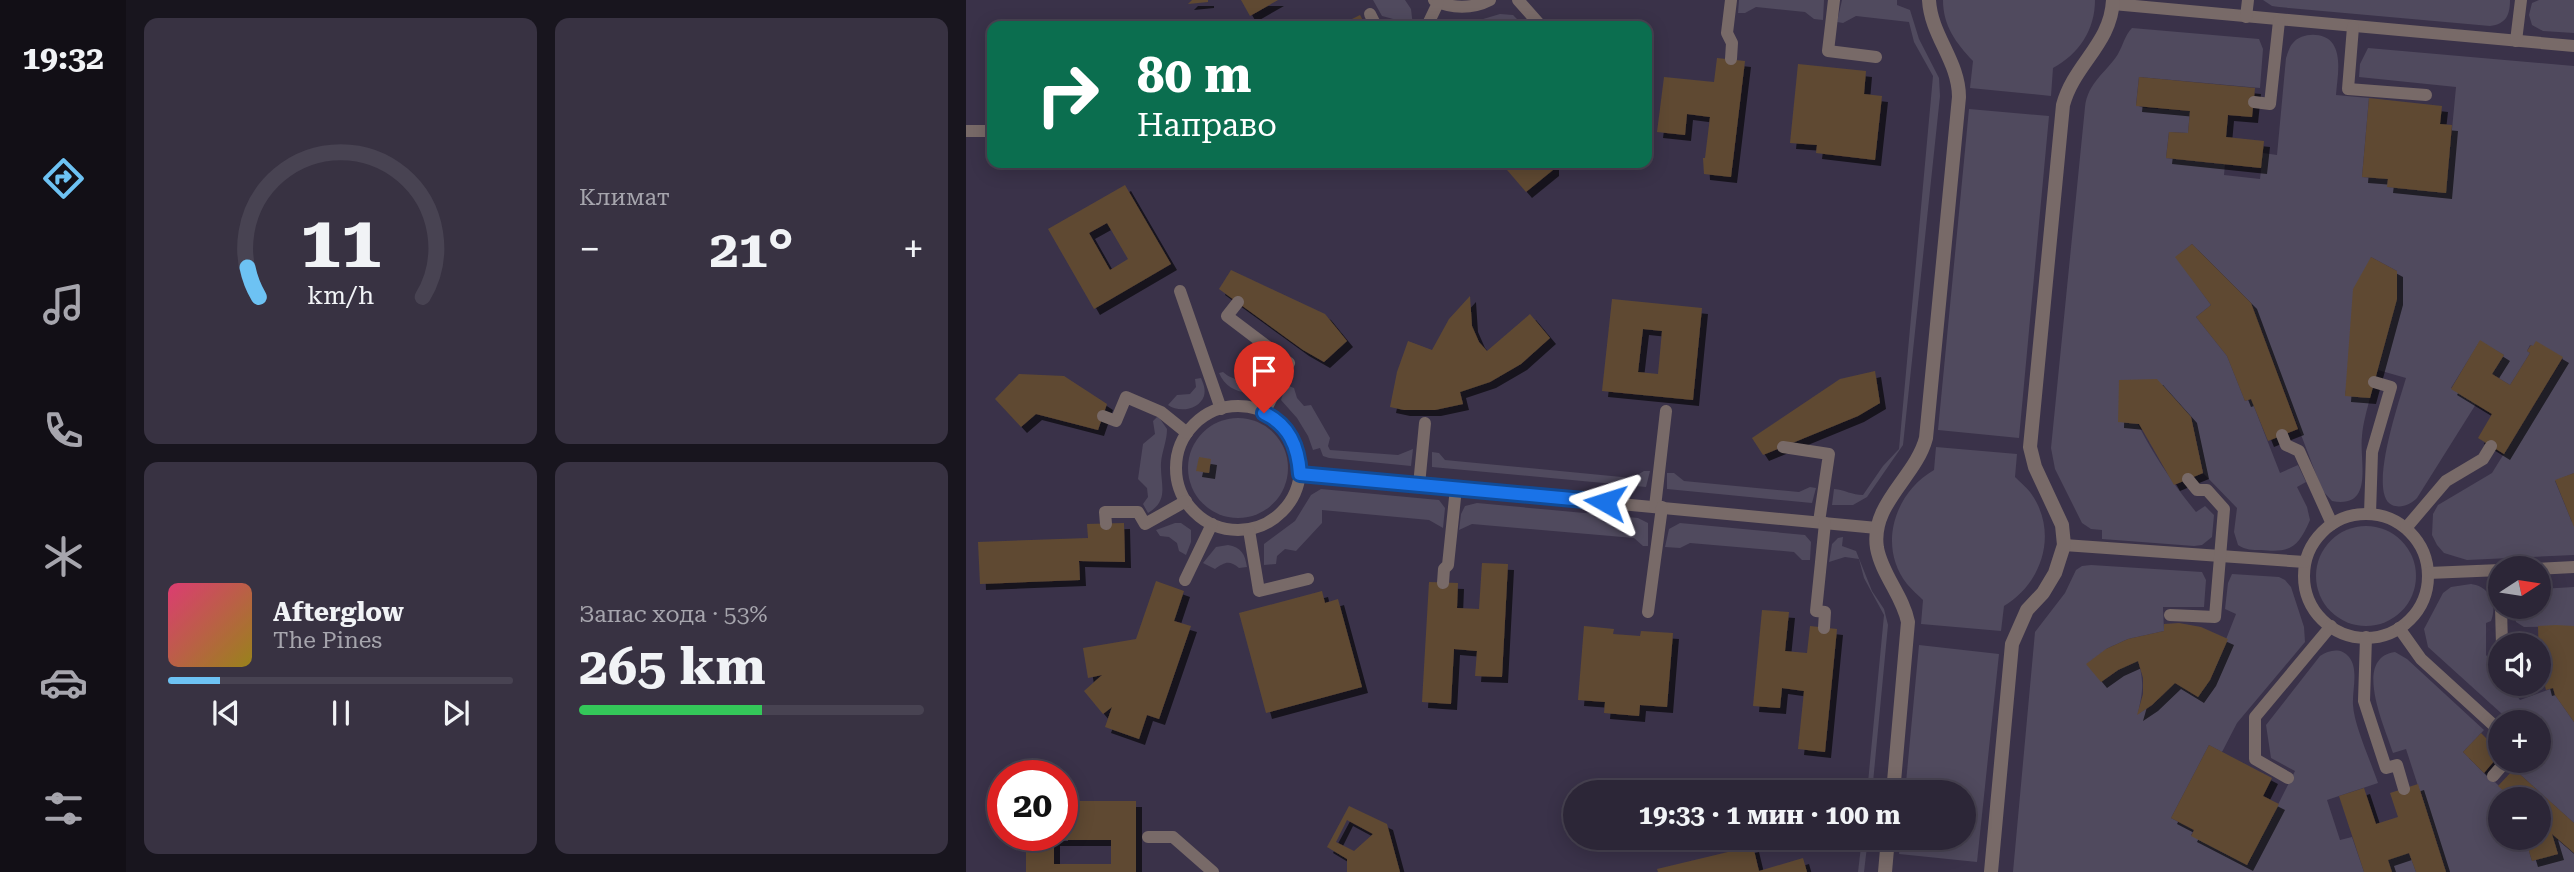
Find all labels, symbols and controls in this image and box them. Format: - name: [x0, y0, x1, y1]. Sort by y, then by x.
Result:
- text: 19:32: [22, 39, 104, 77]
- text: 80 m: [1137, 47, 1252, 104]
- icon: right: [1022, 49, 1113, 140]
- text: Направо: [1137, 106, 1277, 144]
- icon: directions: [39, 154, 88, 203]
- text: Климат: [579, 184, 670, 211]
- text: 11: [300, 200, 381, 285]
- text: 21°: [709, 219, 794, 280]
- text: −: [579, 227, 600, 271]
- text: +: [903, 227, 924, 271]
- icon: music: [39, 280, 88, 329]
- text: km/h: [307, 281, 374, 310]
- pin: [1234, 341, 1294, 413]
- icon: arrive: [1245, 352, 1283, 390]
- icon: phone: [39, 406, 88, 455]
- position arrow: [1568, 465, 1642, 539]
- icon: climate: [39, 532, 88, 581]
- north arrow: [2488, 556, 2552, 620]
- map controls: [2488, 556, 2551, 850]
- text: Afterglow: [273, 597, 404, 627]
- text: Запас хода · 53%: [579, 601, 768, 628]
- text: The Pines: [273, 627, 382, 654]
- button: sound: [2488, 633, 2551, 696]
- text: 265 km: [579, 636, 766, 697]
- icon: car: [39, 658, 88, 707]
- icon: previous: [207, 694, 245, 732]
- icon: pause: [322, 694, 360, 732]
- icon: next: [437, 694, 475, 732]
- button: +: [2488, 710, 2551, 773]
- speed limit sign: 20: [987, 760, 1078, 851]
- icon: filters: [39, 784, 88, 833]
- button: −: [2488, 787, 2551, 850]
- text: 19:33 · 1 мин · 100 m: [1639, 800, 1900, 830]

